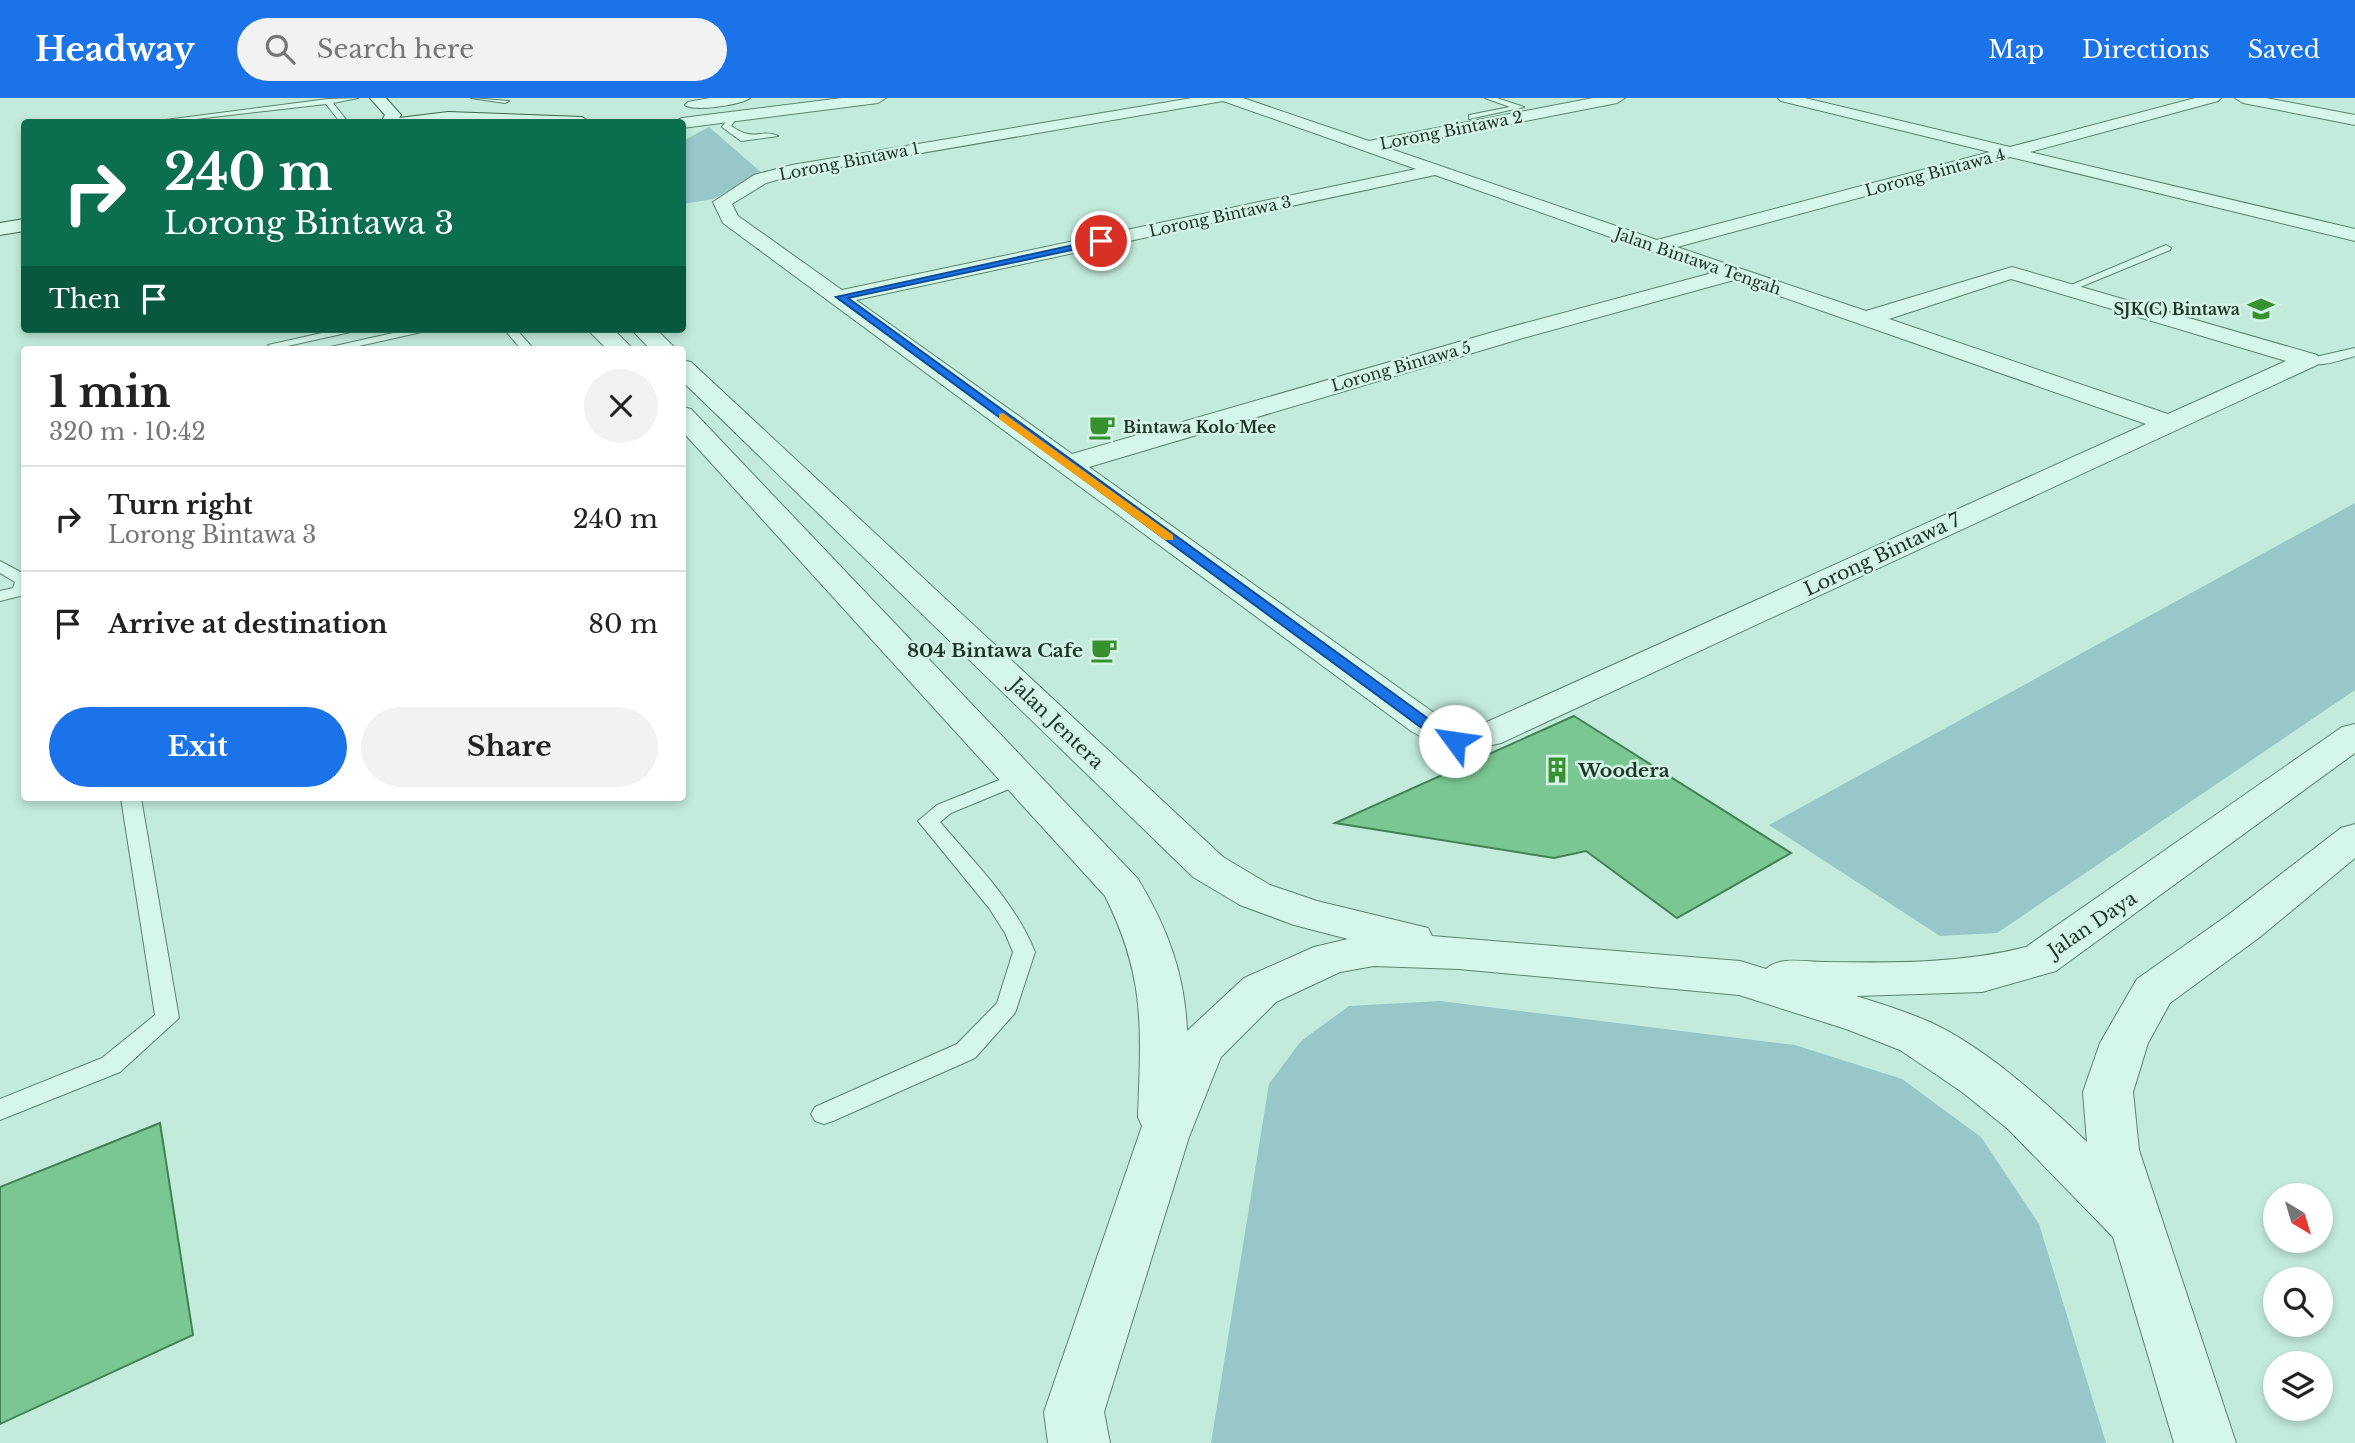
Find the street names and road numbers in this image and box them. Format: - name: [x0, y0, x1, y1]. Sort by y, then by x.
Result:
- street label: Lorong Bintawa 2: [1378, 106, 1524, 154]
- street label: Lorong Bintawa 1: [777, 138, 921, 184]
- street label: Lorong Bintawa 4: [1863, 144, 2007, 200]
- street label: Lorong Bintawa 3: [1147, 191, 1293, 241]
- street label: Jalan Bintawa Tengah: [1610, 222, 1784, 299]
- street label: Lorong Bintawa 5: [1329, 337, 1473, 395]
- street label: Lorong Bintawa 7: [1800, 508, 1965, 601]
- street label: Jalan Jentera: [1003, 671, 1109, 774]
- street label: Jalan Daya: [2041, 886, 2141, 964]

